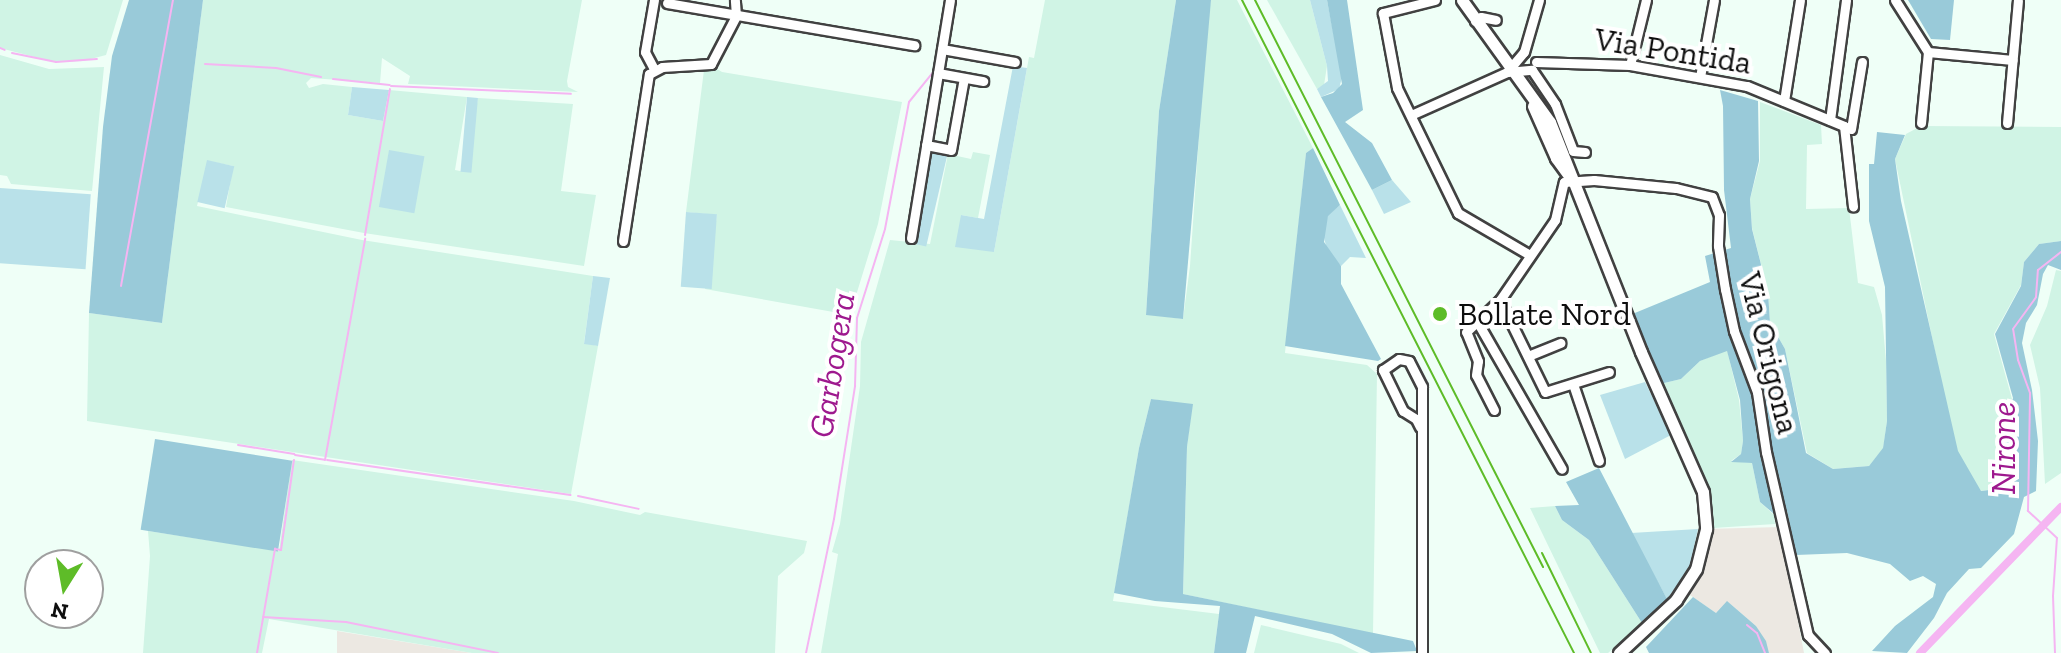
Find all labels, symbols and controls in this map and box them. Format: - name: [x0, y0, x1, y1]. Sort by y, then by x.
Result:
- street label: Via Pontida: [1592, 20, 1754, 82]
- street label: Via Origona: [1730, 268, 1808, 438]
- water label: Garbogera: [800, 290, 864, 440]
- place label: Bollate Nord: [1458, 295, 1631, 333]
- marker: Bollate Nord: [1429, 303, 1451, 325]
- water label: Nirone: [1984, 402, 2024, 494]
- north arrow: [24, 549, 104, 629]
- text: N: [49, 596, 71, 626]

